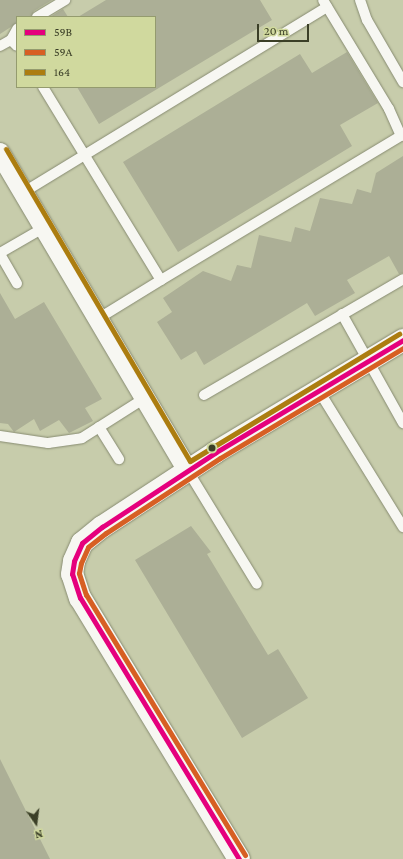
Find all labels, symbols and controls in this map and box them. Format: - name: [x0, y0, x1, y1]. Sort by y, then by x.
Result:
- legend: [16, 16, 156, 88]
- scale bar: [259, 16, 311, 42]
- text: 20 m: [264, 24, 288, 38]
- text: 59B: [54, 25, 72, 39]
- text: 59A: [54, 45, 72, 59]
- text: 164: [54, 65, 70, 79]
- unlabelled marker: [207, 443, 217, 453]
- north arrow: [16, 803, 56, 843]
- text: N: [34, 828, 44, 841]

